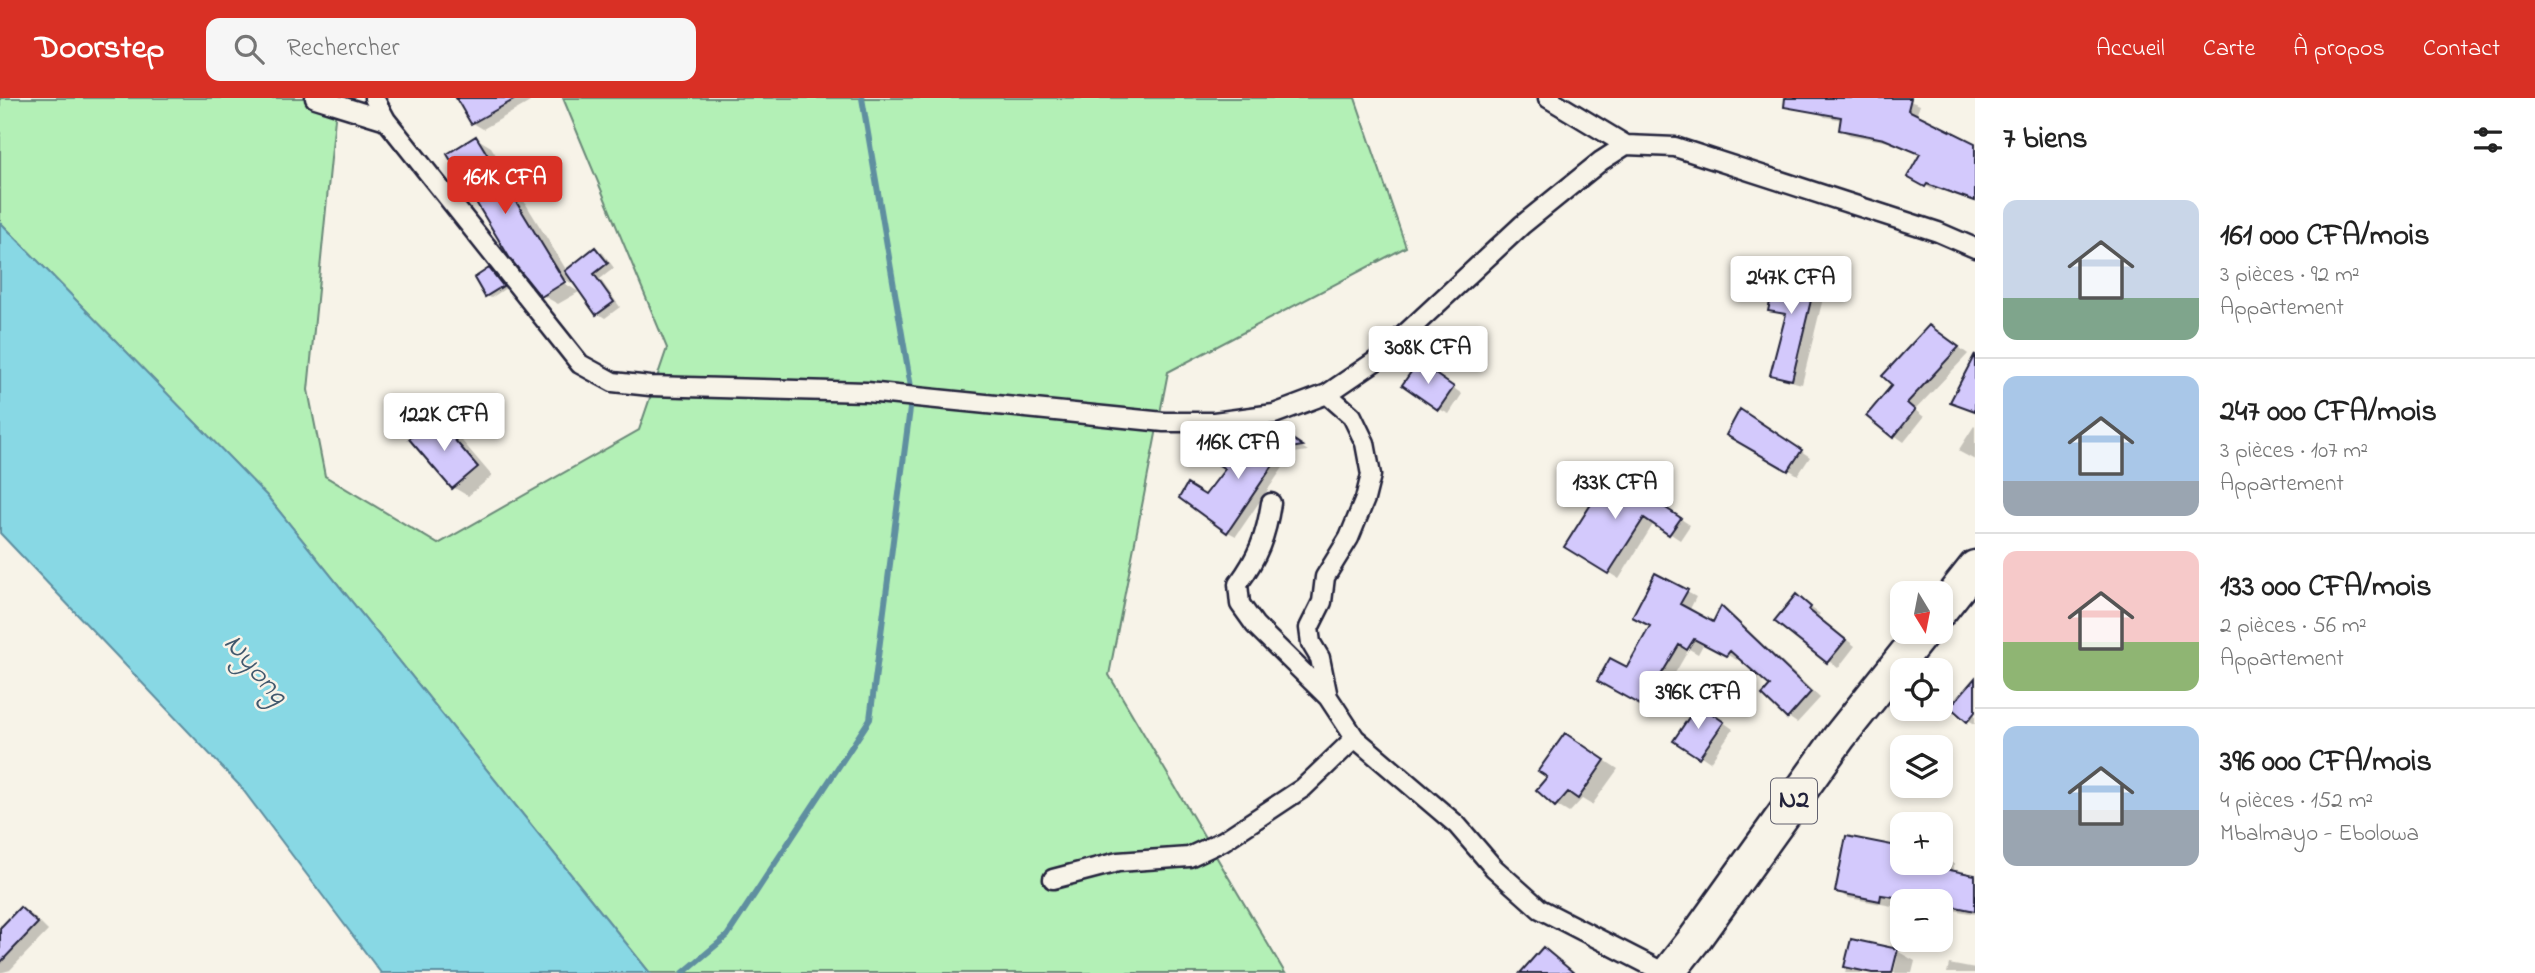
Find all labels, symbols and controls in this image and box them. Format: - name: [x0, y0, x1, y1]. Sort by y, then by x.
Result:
- search box: [206, 18, 696, 81]
- text: Doorstep: [35, 25, 164, 73]
- icon: search: [230, 30, 268, 68]
- text: Rechercher: [286, 30, 400, 68]
- text: Accueil: [2096, 32, 2165, 67]
- text: Carte: [2203, 32, 2255, 67]
- text: À propos: [2293, 32, 2385, 67]
- text: Contact: [2423, 32, 2500, 67]
- text: 7 biens: [2003, 118, 2088, 162]
- icon: filters: [2469, 121, 2507, 159]
- pin: 161K CFA: [433, 156, 577, 216]
- text: 161K CFA: [463, 162, 547, 195]
- text: 161 000 CFA/mois: [2220, 215, 2429, 259]
- icon: home: [2059, 228, 2143, 312]
- pin: 247K CFA: [1719, 256, 1863, 316]
- text: 3 pièces · 92 m²: [2220, 259, 2360, 292]
- text: 247K CFA: [1747, 262, 1836, 295]
- text: Appartement: [2220, 292, 2344, 325]
- pin: 308K CFA: [1356, 327, 1500, 386]
- text: 308K CFA: [1385, 332, 1471, 365]
- text: 247 000 CFA/mois: [2220, 391, 2437, 435]
- pin: 122K CFA: [372, 394, 516, 453]
- text: 122K CFA: [400, 399, 488, 432]
- icon: home: [2059, 404, 2143, 488]
- pin: 116K CFA: [1166, 422, 1310, 481]
- text: 116K CFA: [1196, 427, 1280, 460]
- text: 3 pièces · 107 m²: [2220, 435, 2368, 468]
- pin: 133K CFA: [1543, 462, 1687, 521]
- text: 133K CFA: [1573, 467, 1657, 500]
- text: Appartement: [2220, 468, 2344, 501]
- text: 133 000 CFA/mois: [2220, 566, 2431, 610]
- icon: home: [2059, 579, 2143, 663]
- north arrow: [1890, 581, 1953, 644]
- map controls: [1890, 581, 1953, 952]
- text: 2 pièces · 56 m²: [2220, 610, 2366, 643]
- water label: Nyong: [212, 625, 298, 716]
- text: Appartement: [2220, 643, 2344, 676]
- button: locate: [1890, 658, 1953, 721]
- pin: 396K CFA: [1626, 672, 1770, 731]
- text: 396K CFA: [1655, 677, 1741, 710]
- button: layers: [1890, 735, 1953, 798]
- text: 396 000 CFA/mois: [2220, 741, 2432, 785]
- icon: home: [2059, 754, 2143, 838]
- road number: N2: [1771, 778, 1817, 824]
- text: 4 pièces · 152 m²: [2220, 785, 2373, 818]
- button: +: [1890, 812, 1953, 875]
- text: Mbalmayo - Ebolowa: [2220, 818, 2419, 851]
- button: −: [1890, 889, 1953, 952]

